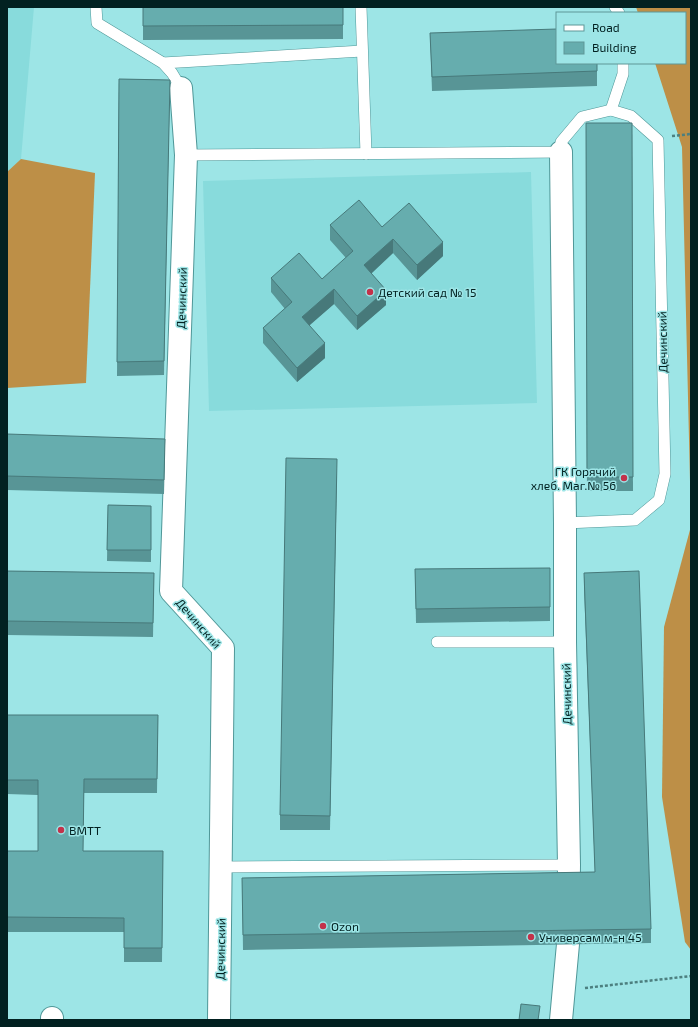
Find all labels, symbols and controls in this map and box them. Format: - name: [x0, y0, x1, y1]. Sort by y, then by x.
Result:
- legend: [556, 12, 686, 64]
- text: Road: [592, 20, 620, 34]
- text: Building: [592, 40, 637, 54]
- street label: Дечинский: [173, 267, 189, 329]
- place label: Детский сад № 15: [378, 285, 476, 299]
- marker: Детский сад № 15: [365, 287, 375, 297]
- street label: Дечинский: [654, 311, 670, 373]
- place label: ГК Горячий хлеб. Маг.№ 56: [531, 464, 616, 492]
- marker: ГК Горячий хлеб. Маг.№ 56: [619, 473, 629, 483]
- street label: Дечинский: [173, 595, 225, 651]
- street label: Дечинский: [558, 663, 574, 725]
- place label: ВМТТ: [69, 823, 101, 837]
- marker: ВМТТ: [56, 825, 66, 835]
- street label: Дечинский: [212, 918, 228, 980]
- place label: Ozon: [331, 919, 359, 933]
- marker: Ozon: [318, 921, 328, 931]
- place label: Универсам м-н 45: [539, 930, 642, 944]
- marker: Универсам м-н 45: [526, 932, 536, 942]

